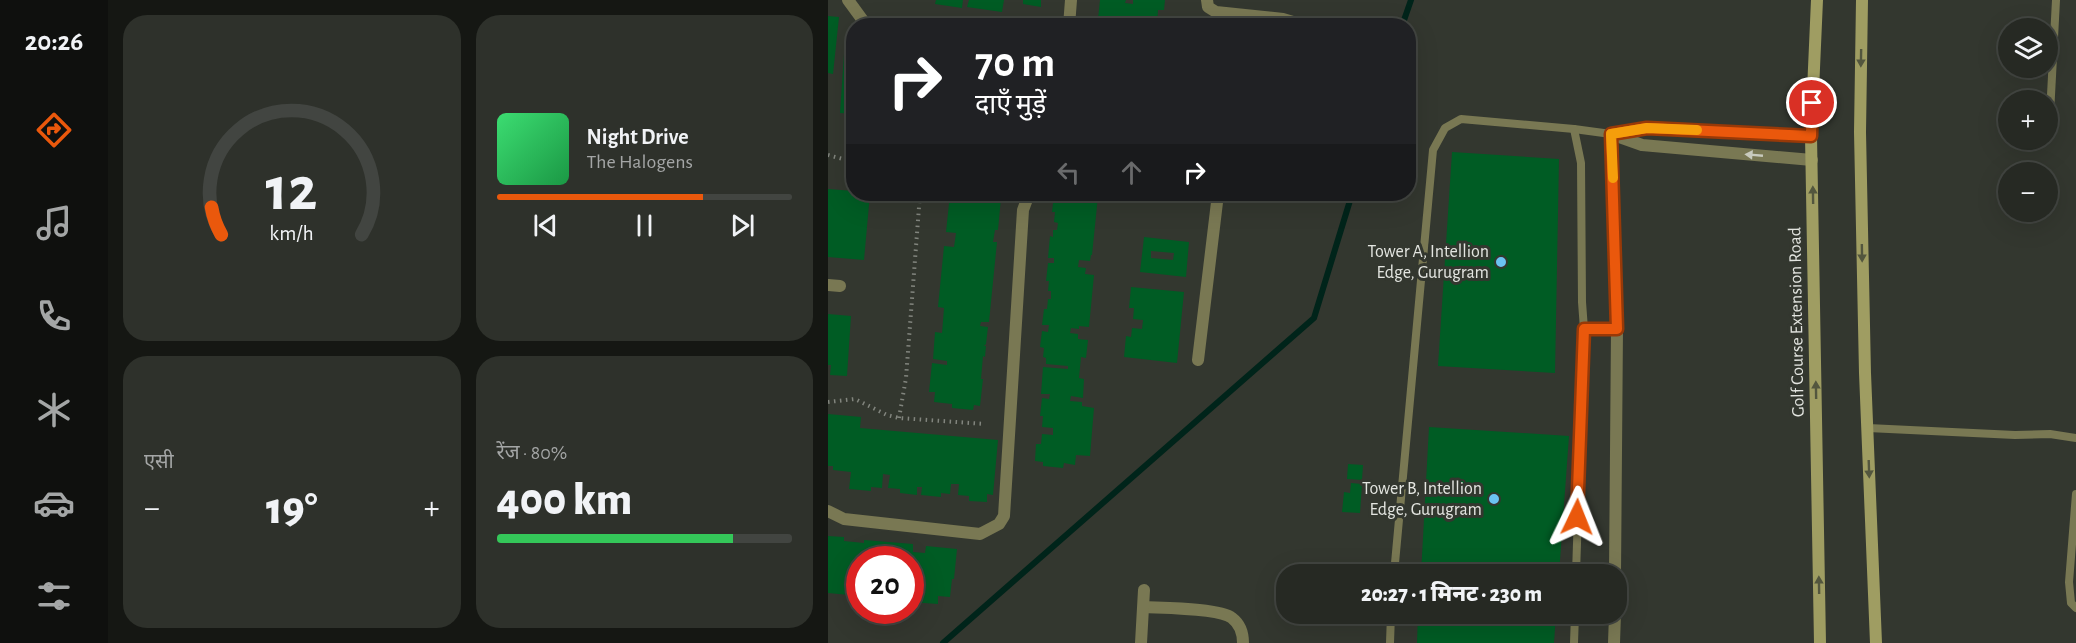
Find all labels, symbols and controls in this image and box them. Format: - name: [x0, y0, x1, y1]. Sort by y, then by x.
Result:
- map controls: [1998, 18, 2058, 222]
- button: layers: [1998, 18, 2058, 78]
- text: 20:26: [25, 28, 83, 55]
- icon: right: [876, 42, 954, 120]
- text: 70 m: [975, 42, 1055, 84]
- one-way arrow: [1856, 49, 1866, 68]
- pin: [1786, 77, 1837, 128]
- icon: arrive: [1795, 86, 1828, 119]
- button: +: [1998, 90, 2058, 150]
- text: दाएँ मुड़ें: [975, 91, 1046, 118]
- icon: directions: [33, 109, 75, 151]
- text: Night Drive: [587, 126, 689, 148]
- one-way arrow: [1744, 150, 1763, 160]
- text: The Halogens: [587, 152, 693, 172]
- icon: left: [1052, 156, 1085, 189]
- icon: ahead: [1115, 156, 1148, 189]
- icon: right: [1178, 156, 1211, 189]
- text: 12: [266, 159, 318, 221]
- button: −: [1998, 162, 2058, 222]
- one-way arrow: [1808, 185, 1818, 204]
- icon: music: [33, 202, 75, 244]
- icon: previous: [529, 209, 562, 242]
- icon: pause: [628, 209, 661, 242]
- icon: next: [726, 209, 759, 242]
- text: km/h: [270, 223, 314, 244]
- street label: Golf Course Extension Road: [1786, 227, 1808, 417]
- place label: Tower A, Intellion Edge, Gurugram: [1367, 243, 1489, 282]
- one-way arrow: [1857, 244, 1867, 263]
- marker: Tower A, Intellion Edge, Gurugram: [1494, 255, 1508, 269]
- icon: phone: [33, 295, 75, 337]
- one-way arrow: [1811, 380, 1821, 399]
- icon: climate: [33, 389, 75, 431]
- text: रेंज · 80%: [497, 443, 567, 463]
- text: एसी: [144, 452, 174, 472]
- one-way arrow: [1865, 460, 1874, 479]
- text: 400 km: [497, 478, 632, 523]
- place label: Tower B, Intellion Edge, Gurugram: [1362, 480, 1482, 519]
- icon: car: [33, 482, 75, 524]
- position arrow: [1545, 485, 1609, 549]
- text: 19°: [266, 487, 318, 532]
- text: −: [144, 492, 160, 525]
- text: +: [424, 492, 440, 525]
- marker: Tower B, Intellion Edge, Gurugram: [1487, 492, 1501, 506]
- speed limit sign: 20: [846, 546, 924, 624]
- icon: filters: [33, 575, 75, 617]
- one-way arrow: [1814, 575, 1824, 594]
- text: 20:27 · 1 मिनट · 230 m: [1361, 583, 1542, 605]

